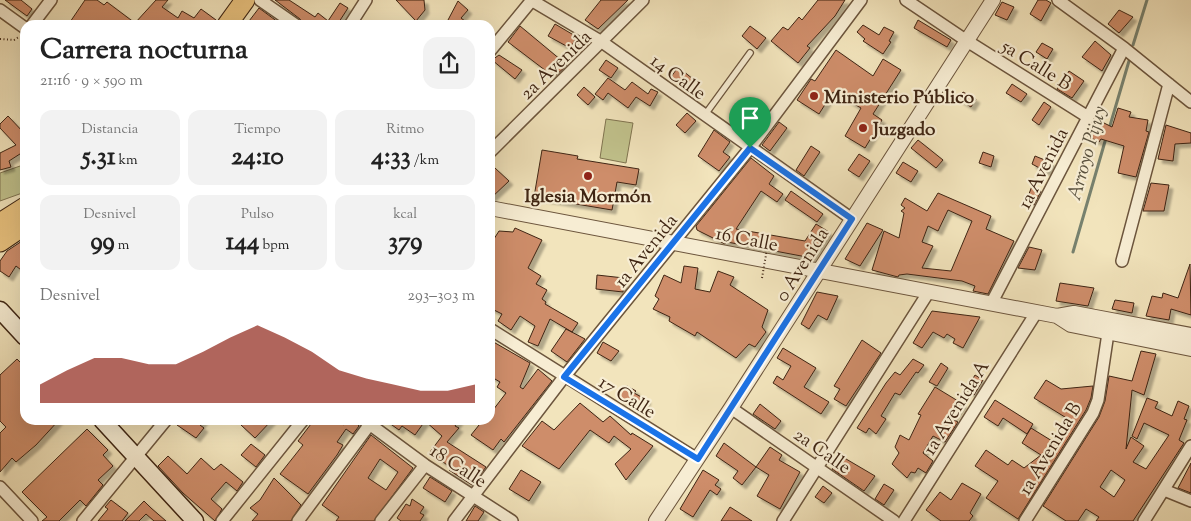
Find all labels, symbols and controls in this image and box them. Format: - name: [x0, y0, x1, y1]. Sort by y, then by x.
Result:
- street label: 2a Avenida: [515, 25, 599, 107]
- text: Carrera nocturna: [40, 31, 248, 71]
- street label: 5a Calle B: [994, 33, 1076, 98]
- button: share: [423, 37, 475, 89]
- street label: 14 Calle: [644, 49, 711, 108]
- text: 21:16 · 9 × 590 m: [40, 70, 143, 93]
- place label: Ministerio Público: [824, 85, 975, 112]
- marker: Ministerio Público: [808, 90, 820, 102]
- pin: [729, 97, 771, 148]
- water label: Arroyo Pijuy: [1061, 103, 1116, 204]
- icon: arrive: [736, 104, 764, 132]
- place label: Juzgado: [871, 117, 936, 144]
- text: Distancia: [81, 120, 138, 140]
- text: Tiempo: [234, 120, 281, 140]
- text: Ritmo: [386, 120, 424, 140]
- marker: Juzgado: [857, 122, 869, 134]
- street label: 1a Avenida: [1012, 124, 1076, 214]
- text: 5.31: [82, 140, 115, 176]
- text: 24:10: [231, 140, 284, 176]
- text: 4:33: [371, 140, 411, 176]
- text: km: [115, 151, 138, 171]
- text: /km: [411, 151, 439, 171]
- marker: Iglesia Mormón: [582, 170, 594, 182]
- place label: Iglesia Mormón: [525, 184, 652, 211]
- text: Desnivel: [84, 205, 136, 225]
- text: Pulso: [241, 205, 274, 225]
- text: kcal: [393, 205, 417, 225]
- street label: 1a Avenida: [609, 209, 685, 294]
- street label: 16 Calle: [713, 221, 780, 260]
- street label: 0 Avenida: [770, 223, 837, 308]
- text: 99: [90, 225, 115, 261]
- text: 144: [226, 225, 259, 261]
- text: 379: [388, 225, 422, 261]
- text: m: [115, 236, 129, 256]
- text: bpm: [259, 236, 289, 256]
- text: Desnivel: [40, 285, 100, 308]
- text: 293–303 m: [408, 285, 475, 308]
- street label: 1a Avenida A: [917, 355, 997, 461]
- street label: 17 Calle: [593, 370, 661, 426]
- street label: 1a Avenida B: [1013, 398, 1089, 501]
- street label: 2a Calle: [787, 422, 856, 482]
- street label: 18 Calle: [424, 439, 492, 496]

